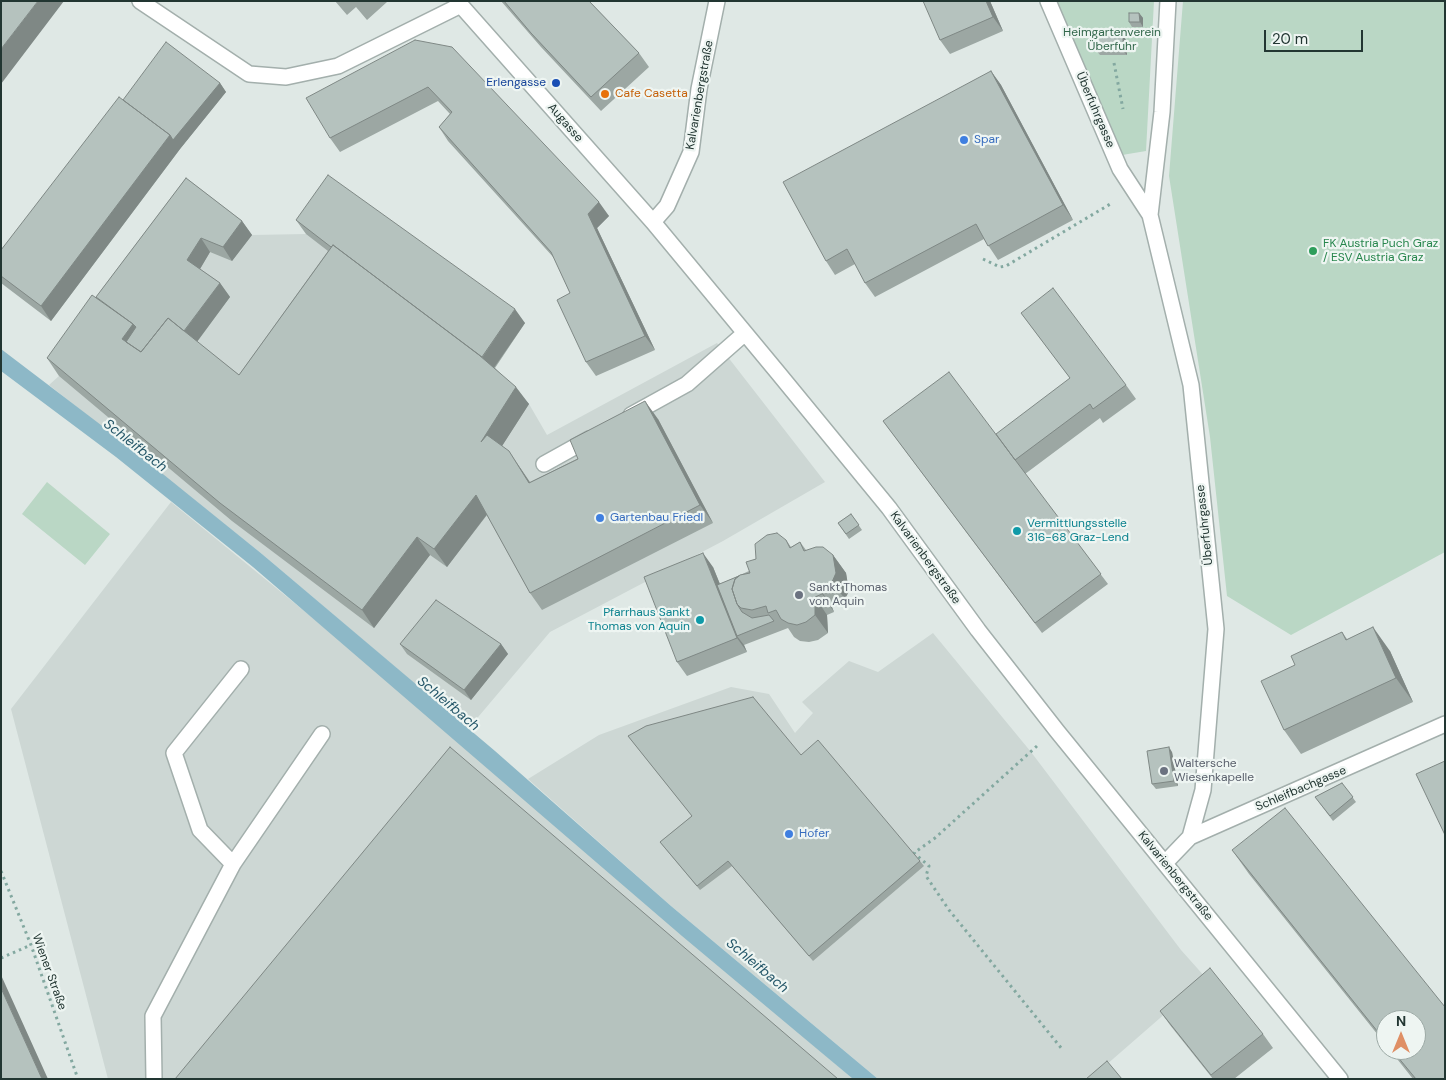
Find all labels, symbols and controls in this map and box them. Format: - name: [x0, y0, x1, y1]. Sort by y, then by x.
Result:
- scale bar: [1266, 20, 1365, 52]
- park label: Heimgartenverein Überfuhr: [1063, 26, 1161, 54]
- text: 20 m: [1272, 29, 1308, 49]
- street label: Kalvarienbergstraße: [683, 39, 717, 151]
- street label: Überfuhrgasse: [1073, 70, 1117, 150]
- place label: Erlengasse: [486, 76, 546, 90]
- marker: Erlengasse: [550, 77, 562, 89]
- place label: Cafe Casetta: [615, 87, 688, 101]
- marker: Cafe Casetta: [599, 88, 611, 100]
- street label: Augasse: [544, 101, 586, 145]
- place label: Spar: [974, 133, 999, 147]
- marker: Spar: [958, 134, 970, 146]
- place label: FK Austria Puch Graz / ESV Austria Graz: [1323, 237, 1438, 265]
- marker: FK Austria Puch Graz / ESV Austria Graz: [1307, 245, 1319, 257]
- water label: Schleifbach: [100, 416, 170, 476]
- street label: Überfuhrgasse: [1194, 484, 1216, 566]
- street label: Kalvarienbergstraße: [887, 509, 963, 607]
- place label: Gartenbau Friedl: [610, 511, 703, 525]
- marker: Gartenbau Friedl: [594, 512, 606, 524]
- place label: Vermittlungsstelle 316-68 Graz-Lend: [1027, 517, 1129, 545]
- marker: Vermittlungsstelle 316-68 Graz-Lend: [1011, 525, 1023, 537]
- place label: Sankt Thomas von Aquin: [809, 581, 887, 609]
- marker: Sankt Thomas von Aquin: [793, 589, 805, 601]
- place label: Pfarrhaus Sankt Thomas von Aquin: [588, 606, 690, 634]
- marker: Pfarrhaus Sankt Thomas von Aquin: [694, 614, 706, 626]
- water label: Schleifbach: [413, 673, 483, 735]
- place label: Waltersche Wiesenkapelle: [1174, 757, 1254, 785]
- street label: Schleifbachgasse: [1254, 763, 1348, 815]
- marker: Waltersche Wiesenkapelle: [1158, 765, 1170, 777]
- place label: Hofer: [799, 827, 829, 841]
- marker: Hofer: [783, 828, 795, 840]
- street label: Kalvarienbergstraße: [1135, 828, 1215, 924]
- street label: Wiener Straße: [29, 932, 69, 1012]
- water label: Schleifbach: [722, 935, 792, 997]
- north arrow: [1376, 1010, 1426, 1060]
- text: N: [1396, 1012, 1406, 1030]

